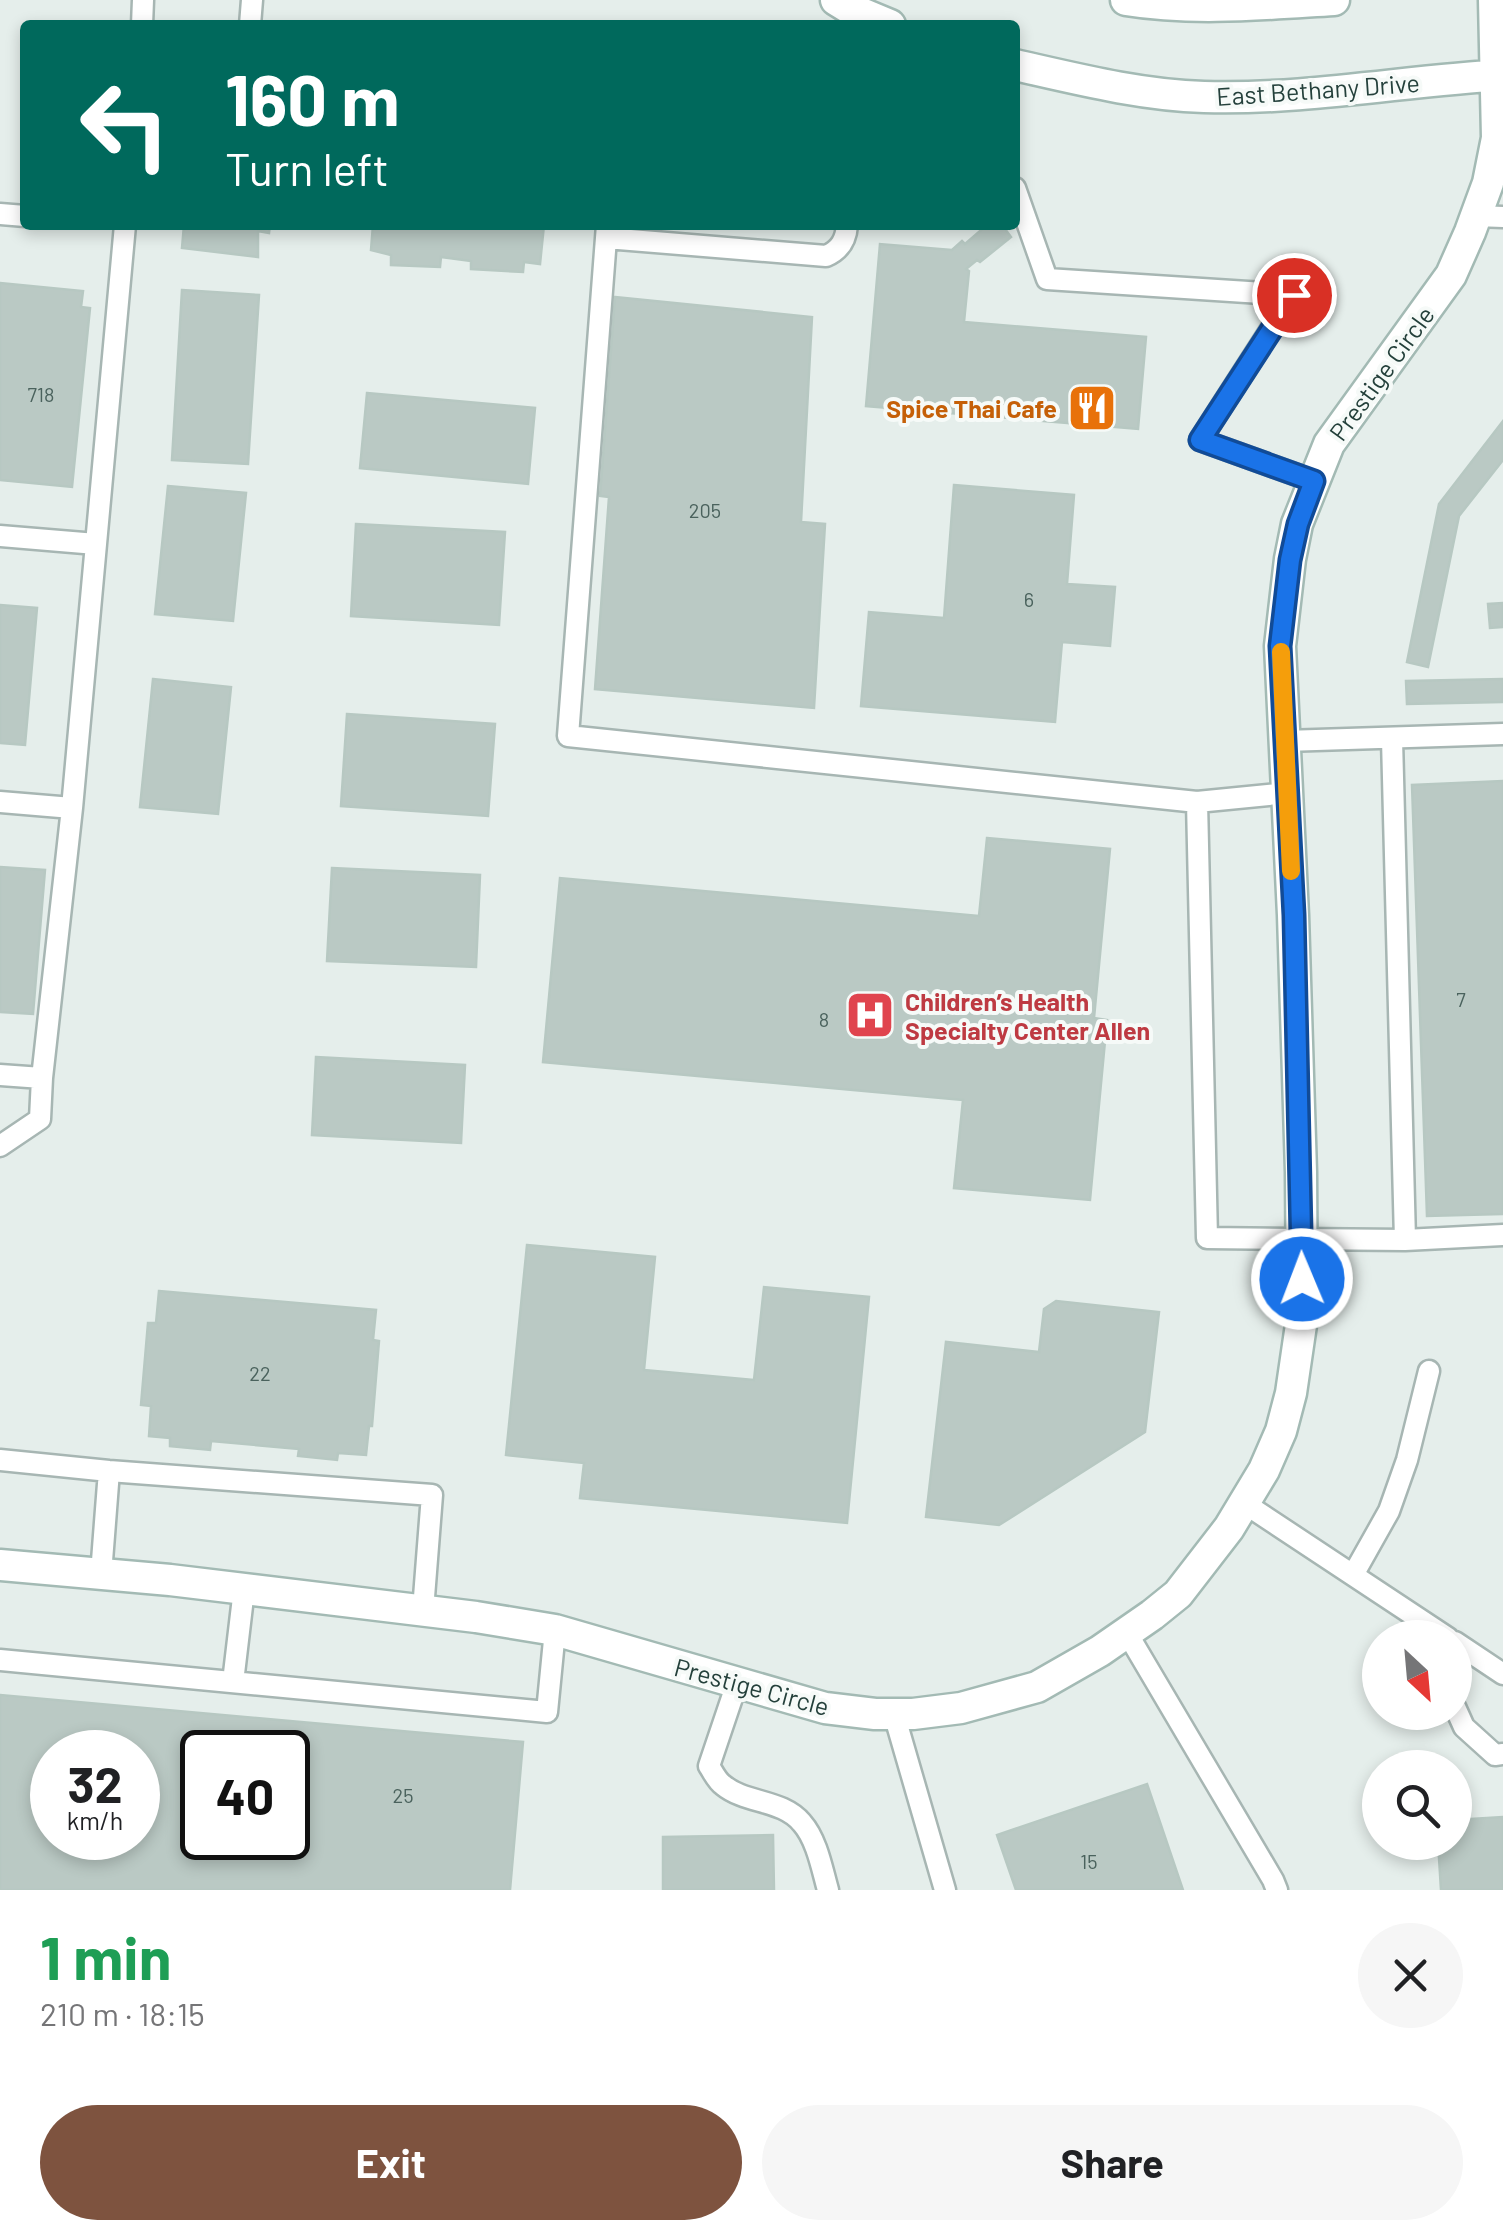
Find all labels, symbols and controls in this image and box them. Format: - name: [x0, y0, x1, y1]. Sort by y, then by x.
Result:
- text: 160 m: [225, 56, 400, 140]
- icon: left: [60, 60, 190, 190]
- street label: East Bethany Drive: [1215, 67, 1421, 111]
- text: Turn left: [225, 141, 389, 195]
- pin: [1252, 253, 1337, 338]
- icon: arrive: [1267, 268, 1322, 323]
- street label: Prestige Circle: [1322, 300, 1440, 446]
- house number: 718: [28, 382, 54, 406]
- restaurant icon: Spice Thai Cafe: [1066, 382, 1118, 434]
- place label: Spice Thai Cafe: [886, 393, 1057, 423]
- house number: 205: [689, 498, 721, 522]
- house number: 6: [1024, 587, 1034, 611]
- place label: Children’s Health Specialty Center Allen: [905, 986, 1150, 1045]
- house number: 7: [1456, 987, 1466, 1011]
- hospital icon: Children’s Health Specialty Center Allen: [844, 989, 896, 1041]
- house number: 8: [819, 1007, 829, 1031]
- position arrow: [1250, 1227, 1354, 1331]
- house number: 22: [249, 1361, 271, 1385]
- north arrow: [1362, 1620, 1472, 1730]
- map controls: [1362, 1620, 1472, 1860]
- street label: Prestige Circle: [671, 1651, 833, 1721]
- speed limit sign: 40: [180, 1730, 310, 1860]
- button: search: [1362, 1750, 1472, 1860]
- text: 32: [67, 1753, 122, 1813]
- house number: 25: [393, 1783, 414, 1807]
- text: km/h: [67, 1805, 123, 1835]
- house number: 15: [1080, 1849, 1098, 1873]
- text: 1 min: [40, 1920, 171, 1992]
- button: close: [1358, 1923, 1463, 2028]
- text: 210 m · 18:15: [40, 1994, 205, 2032]
- button: Exit: [40, 2105, 742, 2220]
- button: Share: [762, 2105, 1463, 2220]

